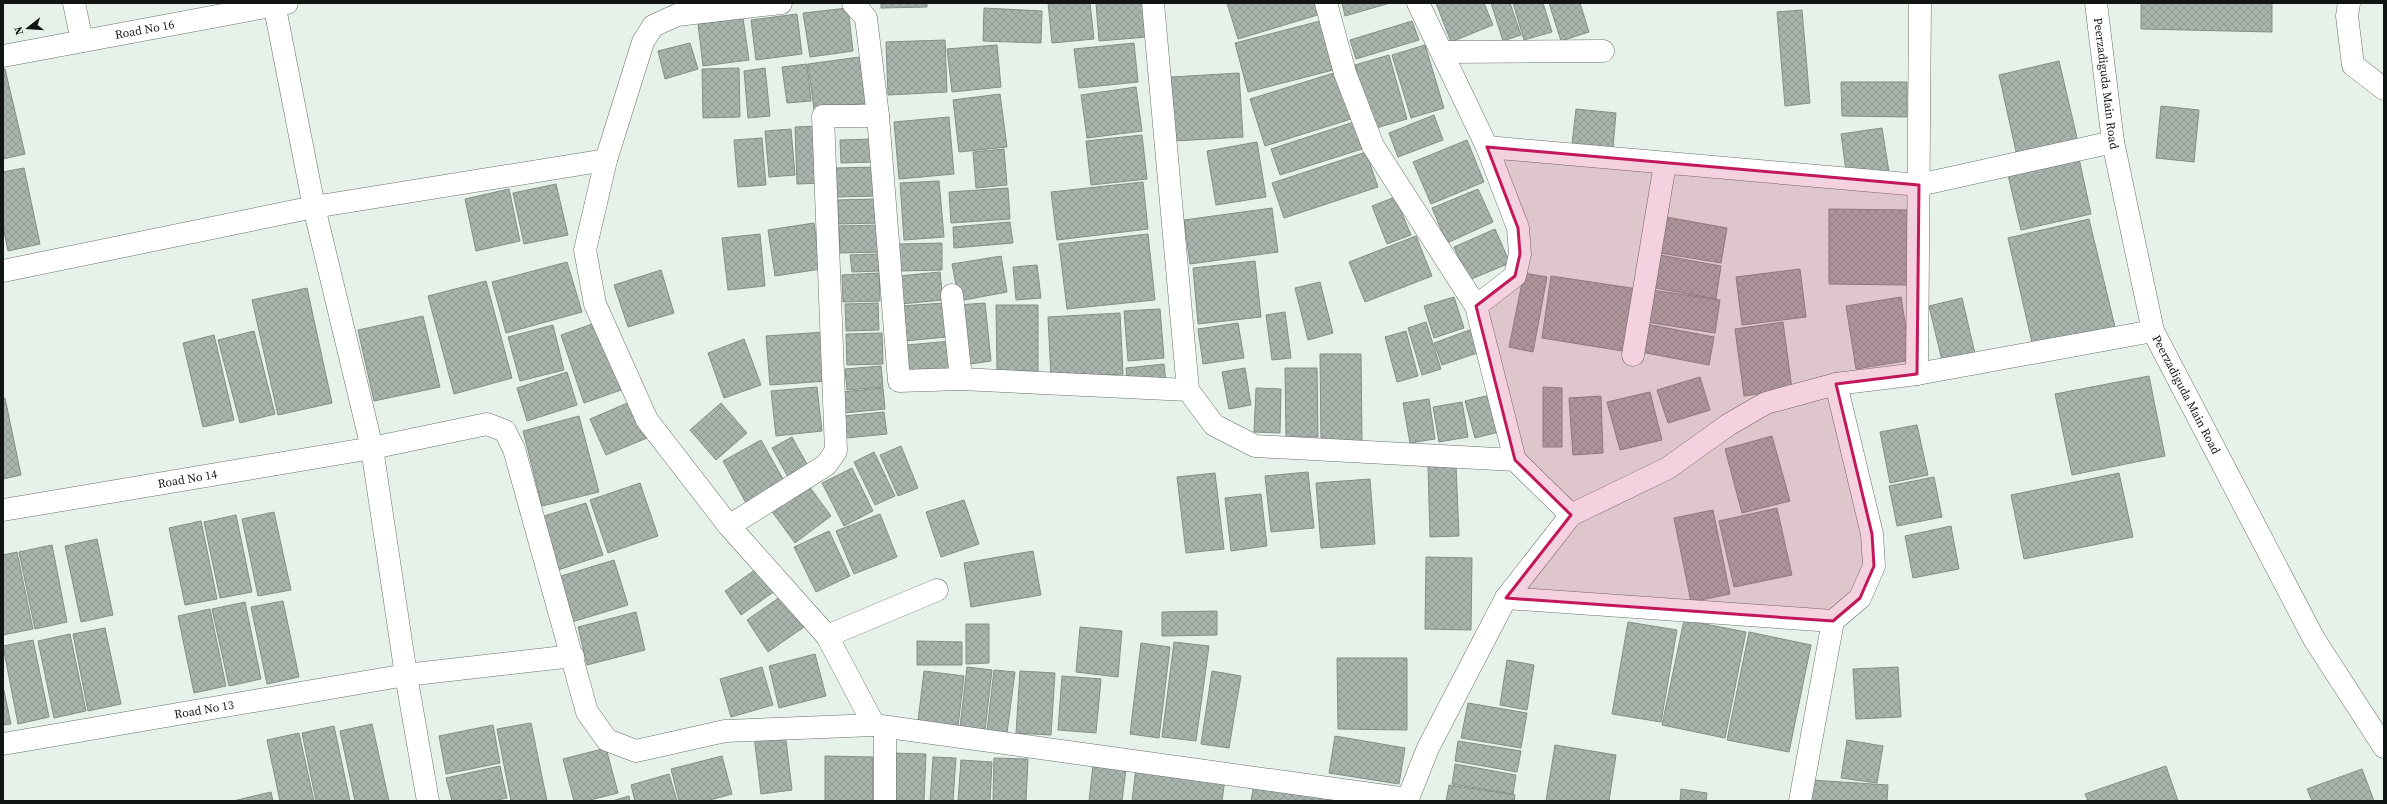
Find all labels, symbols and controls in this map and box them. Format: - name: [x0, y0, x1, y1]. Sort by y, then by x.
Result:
- north arrow: [8, 8, 48, 48]
- street label: Road No 16: [114, 16, 176, 43]
- street label: Peerzadiguda Main Road: [2090, 17, 2122, 151]
- text: N: [11, 25, 27, 37]
- street label: Peerzadiguda Main Road: [2148, 332, 2224, 457]
- street label: Road No 14: [156, 466, 218, 492]
- street label: Road No 13: [173, 697, 235, 723]

